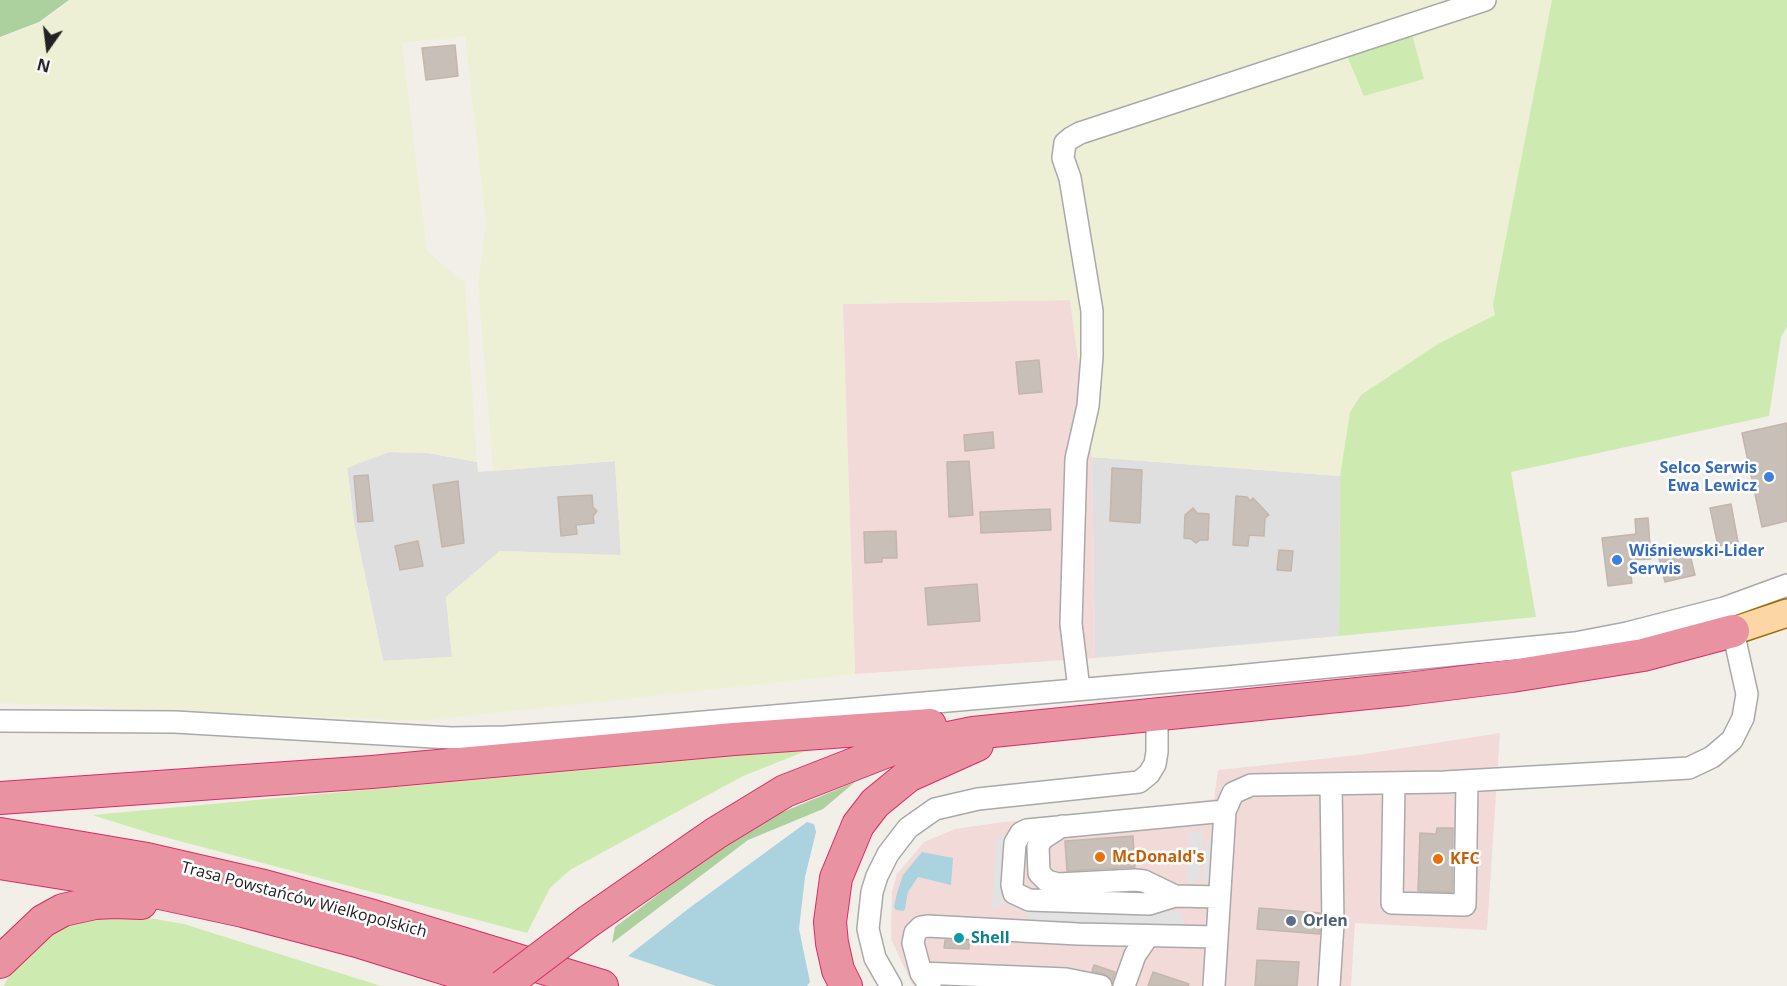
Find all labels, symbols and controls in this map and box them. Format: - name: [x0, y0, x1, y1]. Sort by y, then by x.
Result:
- north arrow: [18, 18, 78, 78]
- text: N: [35, 53, 53, 78]
- place label: Selco Serwis Ewa Lewicz: [1660, 458, 1757, 496]
- marker: Selco Serwis Ewa Lewicz: [1762, 470, 1776, 484]
- place label: Wiśniewski-Lider Serwis: [1629, 541, 1765, 579]
- marker: Wiśniewski-Lider Serwis: [1610, 553, 1624, 567]
- place label: McDonald's: [1112, 847, 1204, 867]
- place label: KFC: [1450, 849, 1480, 869]
- marker: McDonald's: [1093, 850, 1107, 864]
- marker: KFC: [1431, 852, 1445, 866]
- street label: Trasa Powstańców Wielkopolskich: [179, 858, 429, 942]
- place label: Orlen: [1303, 911, 1348, 931]
- marker: Orlen: [1284, 914, 1298, 928]
- place label: Shell: [971, 928, 1010, 948]
- marker: Shell: [952, 931, 966, 945]

